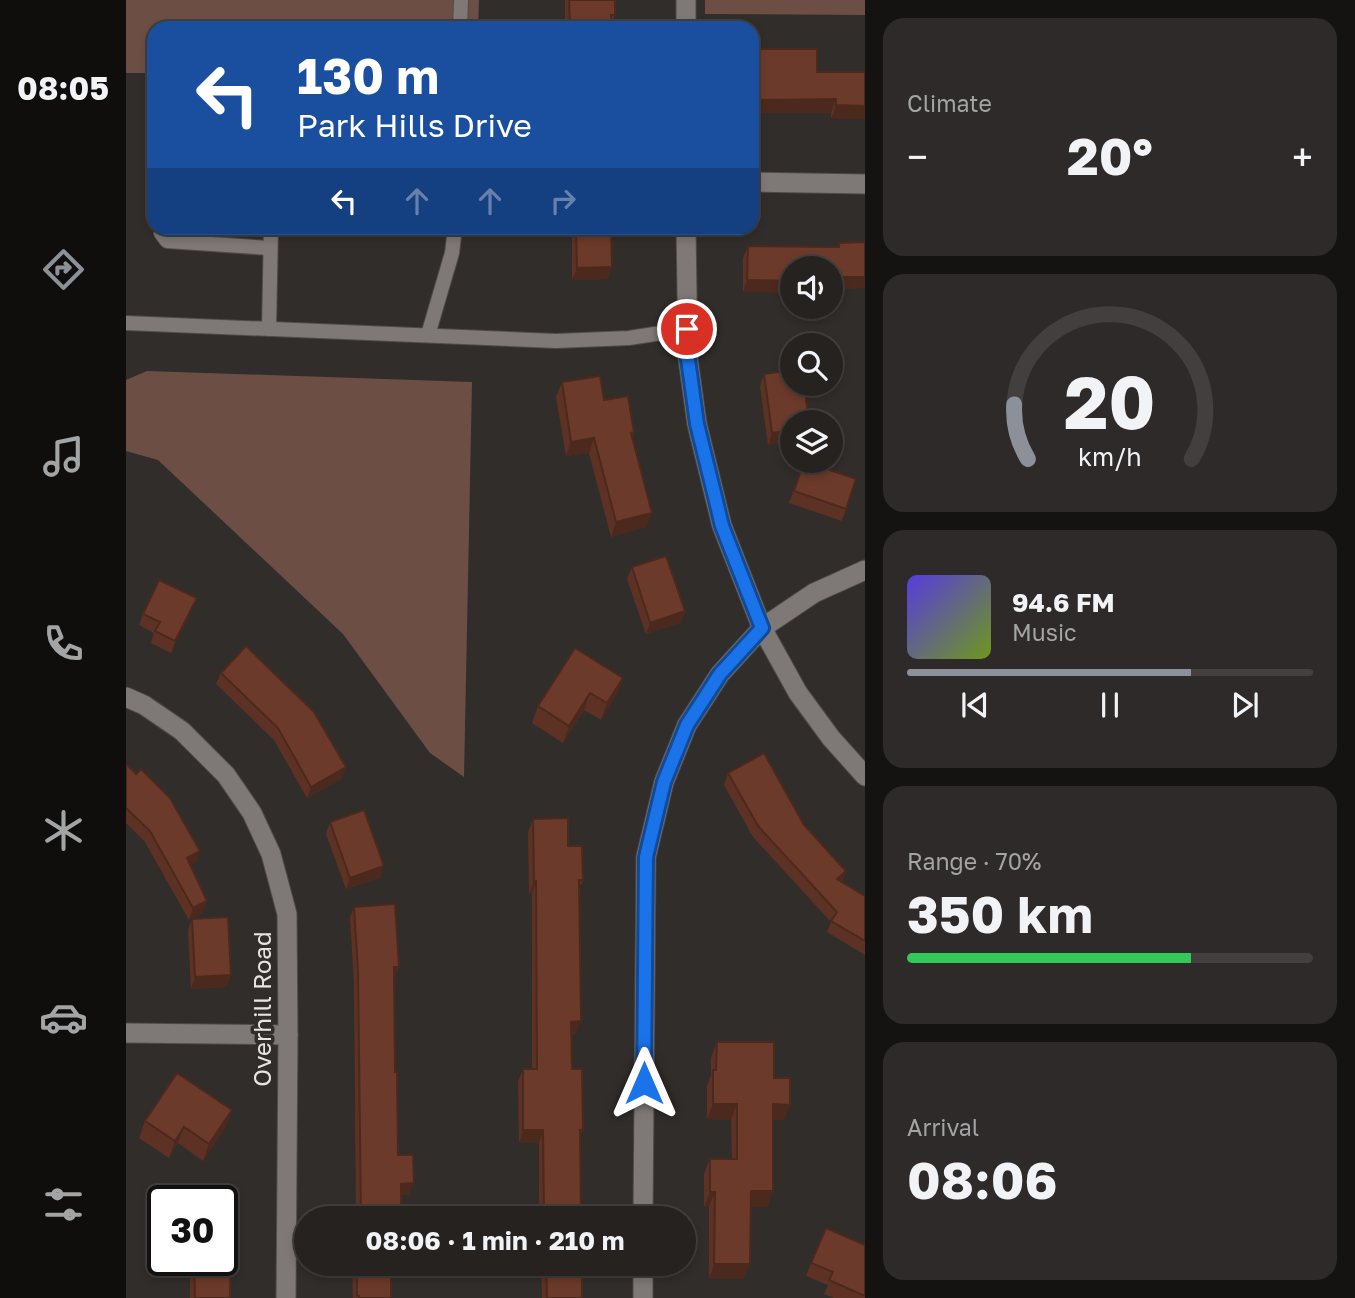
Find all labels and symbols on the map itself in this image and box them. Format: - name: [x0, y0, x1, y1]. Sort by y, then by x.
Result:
- pin: [657, 299, 717, 359]
- street label: Overhill Road: [247, 931, 276, 1087]
- position arrow: [607, 1046, 681, 1120]
- speed limit sign: 30: [147, 1185, 238, 1276]

